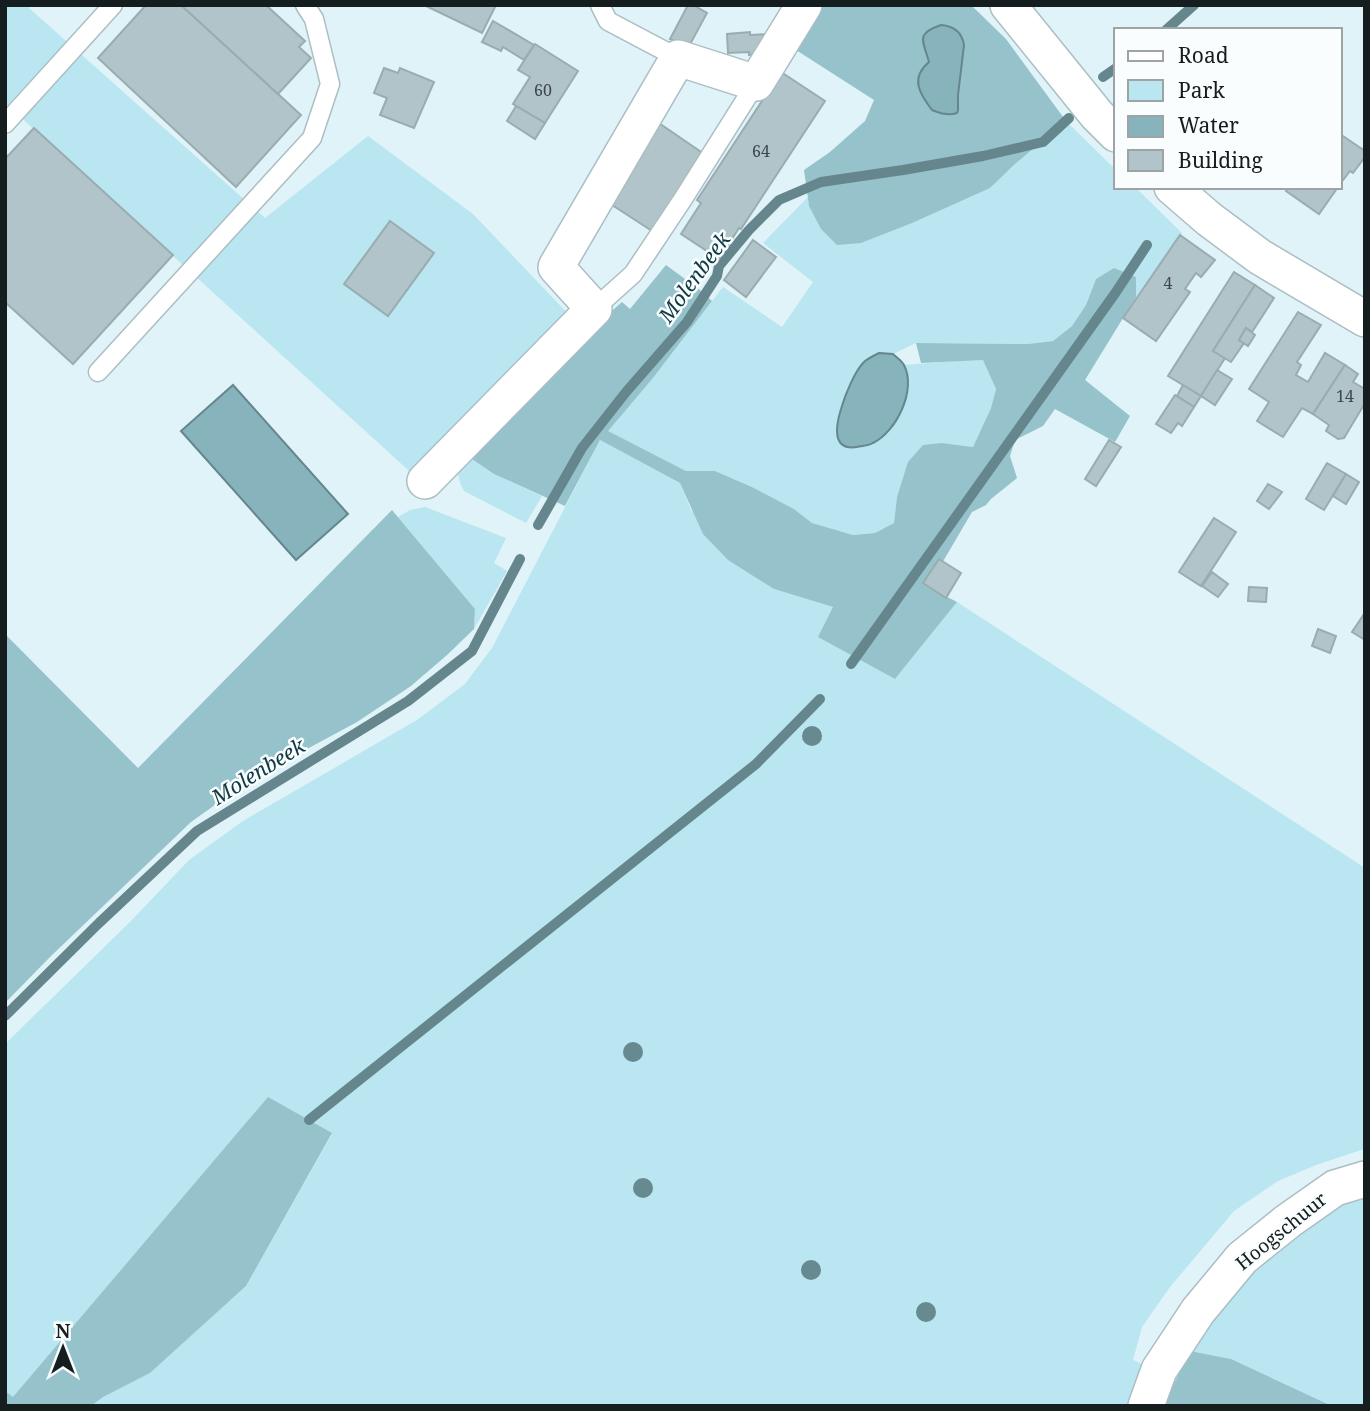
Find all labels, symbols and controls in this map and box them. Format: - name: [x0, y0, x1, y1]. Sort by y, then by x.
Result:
- legend: [1114, 28, 1342, 189]
- text: Road: [1178, 41, 1229, 69]
- text: Park: [1178, 76, 1225, 104]
- house number: 60: [534, 79, 552, 101]
- text: Water: [1178, 111, 1239, 139]
- house number: 64: [752, 140, 770, 162]
- text: Building: [1178, 146, 1263, 174]
- water label: Molenbeek: [651, 225, 737, 329]
- house number: 4: [1164, 272, 1173, 294]
- house number: 14: [1336, 385, 1354, 407]
- water label: Molenbeek: [205, 731, 311, 811]
- street label: Hoogschuur: [1230, 1186, 1332, 1276]
- north arrow: [28, 1313, 98, 1383]
- text: N: [56, 1318, 71, 1344]

